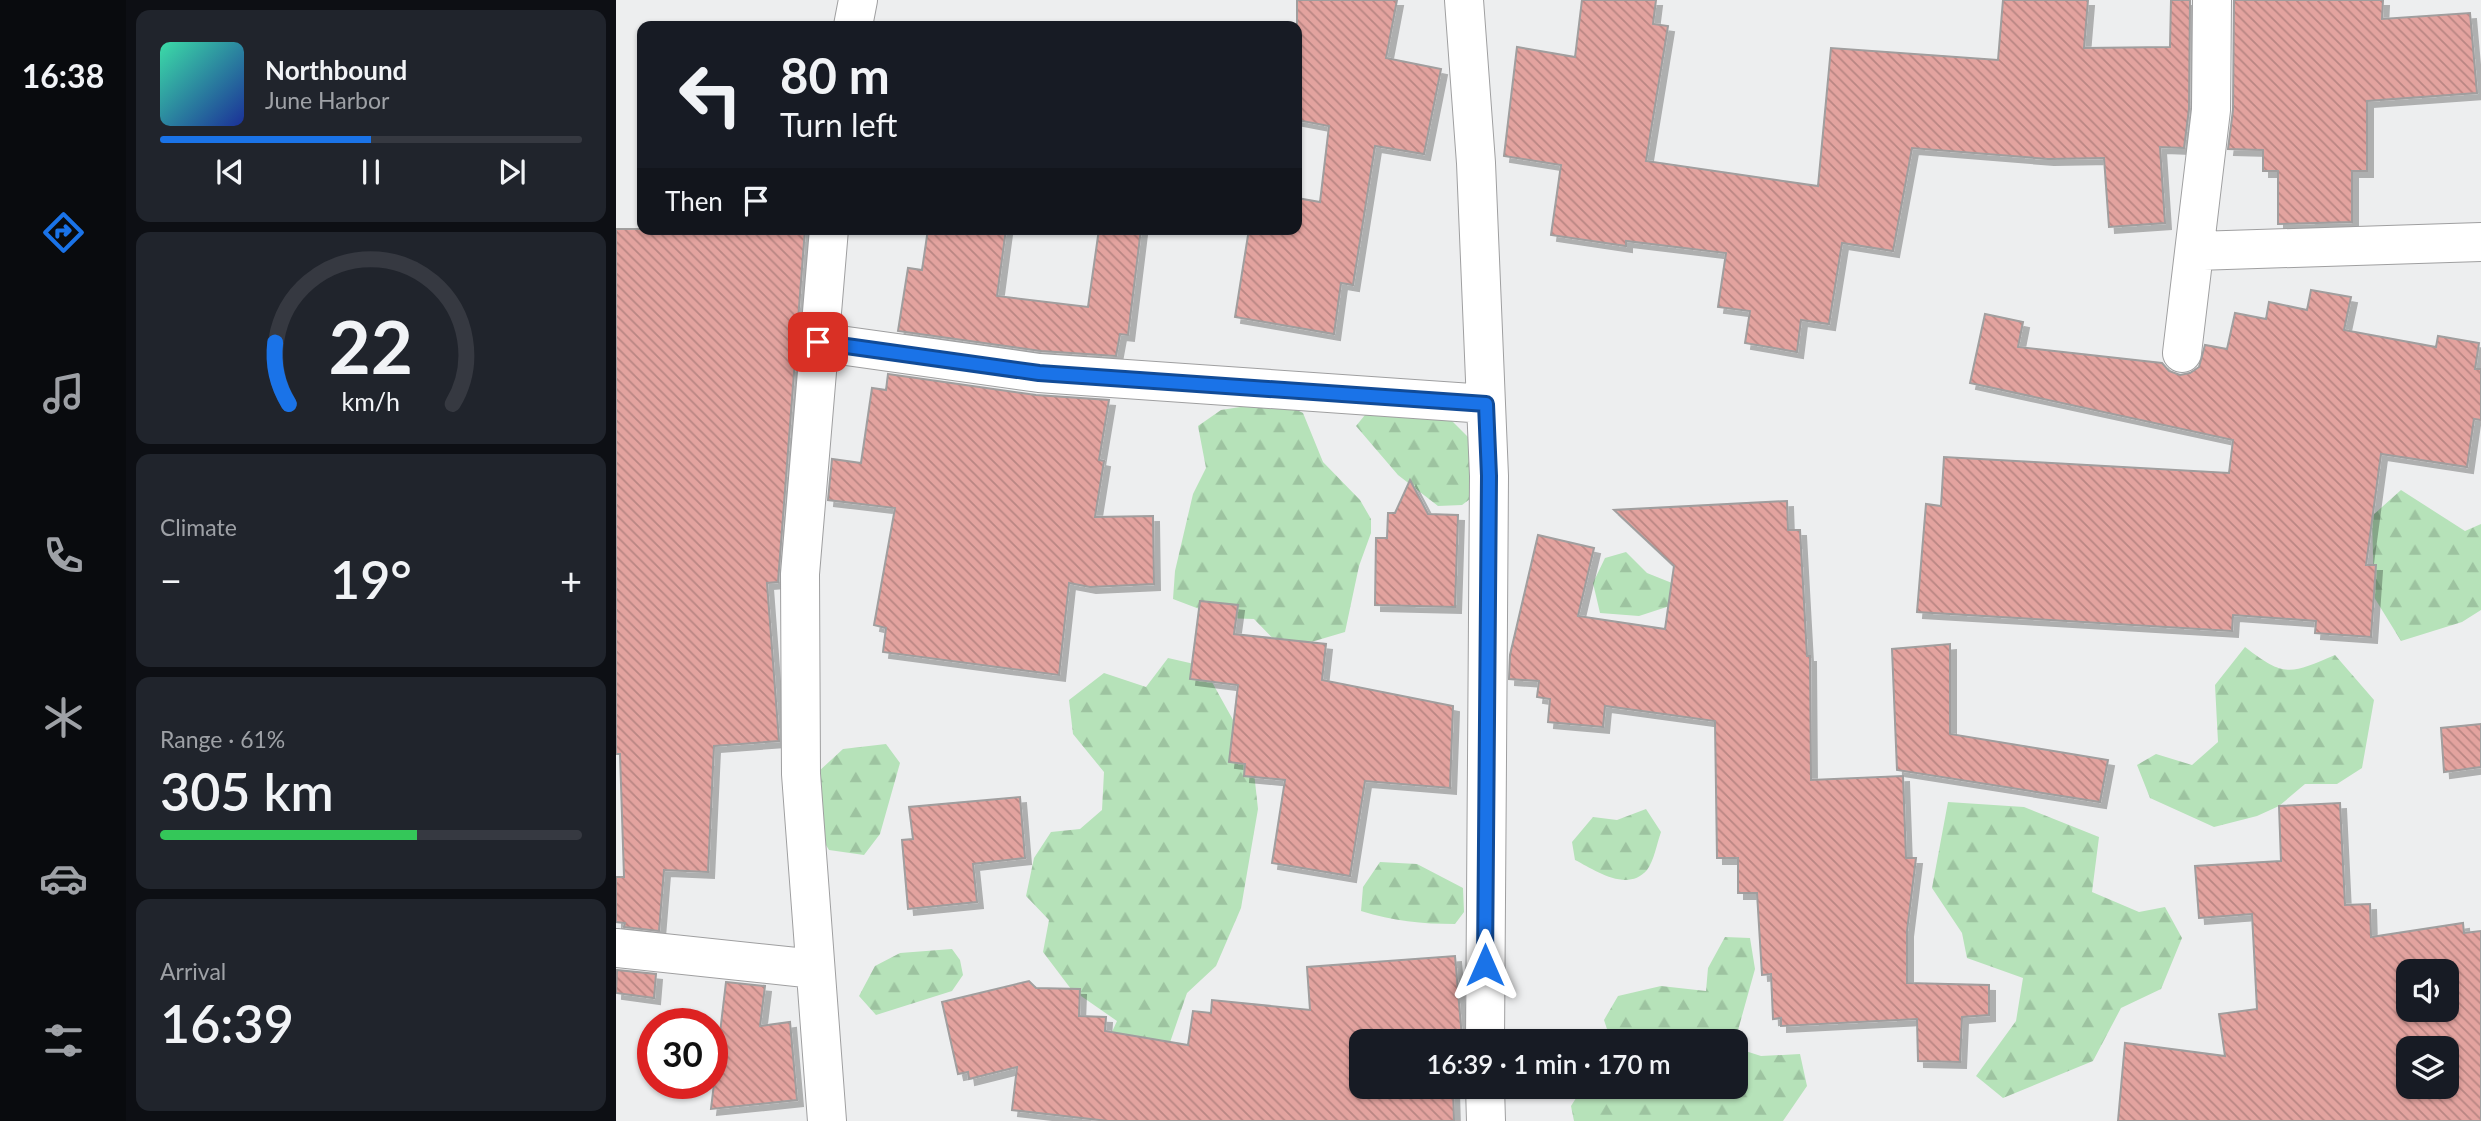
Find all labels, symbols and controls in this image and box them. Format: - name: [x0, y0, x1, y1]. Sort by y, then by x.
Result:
- text: 80 m: [780, 46, 890, 104]
- icon: left: [665, 49, 756, 140]
- text: Northbound: [265, 54, 407, 86]
- text: 16:38: [22, 56, 104, 95]
- text: June Harbor: [265, 86, 389, 114]
- text: Turn left: [780, 105, 897, 144]
- icon: previous: [211, 153, 249, 191]
- icon: pause: [352, 153, 390, 191]
- icon: next: [493, 153, 531, 191]
- icon: arrive: [737, 182, 775, 220]
- text: Then: [665, 185, 723, 217]
- icon: directions: [39, 208, 88, 257]
- text: 22: [329, 303, 413, 391]
- pin: [788, 312, 848, 372]
- icon: arrive: [799, 323, 837, 361]
- icon: music: [39, 369, 88, 418]
- text: km/h: [342, 386, 400, 416]
- text: Climate: [160, 513, 237, 541]
- icon: phone: [39, 531, 88, 580]
- text: 19°: [330, 548, 412, 610]
- text: −: [160, 557, 182, 603]
- text: +: [560, 557, 582, 603]
- icon: climate: [39, 693, 88, 742]
- text: Range · 61%: [160, 725, 285, 753]
- text: 305 km: [160, 760, 334, 822]
- icon: car: [39, 854, 88, 903]
- position arrow: [1448, 928, 1522, 1002]
- text: Arrival: [160, 957, 226, 985]
- map controls: [2396, 959, 2459, 1099]
- button: sound: [2396, 959, 2459, 1022]
- text: 16:39: [160, 992, 294, 1054]
- speed limit sign: 30: [637, 1008, 728, 1099]
- icon: filters: [39, 1016, 88, 1065]
- button: layers: [2396, 1036, 2459, 1099]
- text: 16:39 · 1 min · 170 m: [1426, 1048, 1671, 1080]

